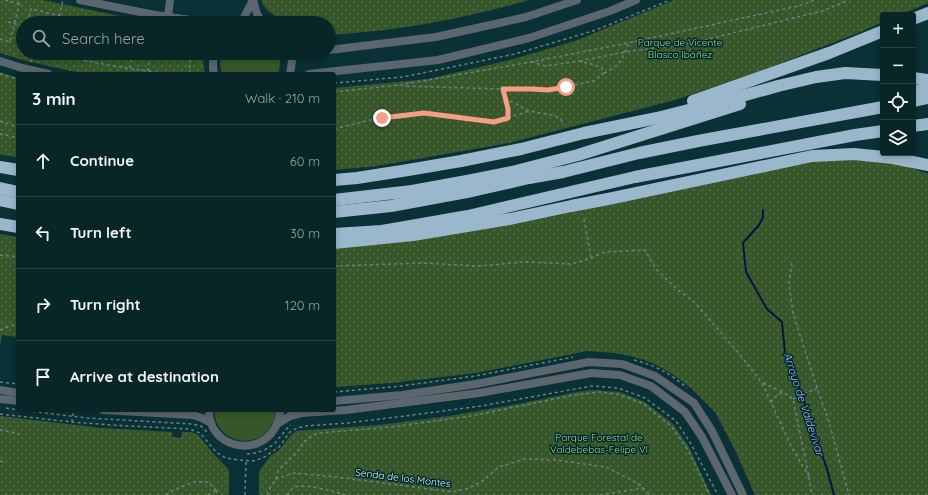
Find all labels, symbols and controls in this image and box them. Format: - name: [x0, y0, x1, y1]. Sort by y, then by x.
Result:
- map controls: [880, 12, 916, 156]
- button: +: [880, 12, 916, 48]
- search box: [16, 16, 336, 60]
- icon: search: [30, 27, 52, 49]
- text: Search here: [62, 29, 145, 48]
- park label: Parque de Vicente Blasco Ibáñez: [638, 36, 723, 61]
- button: −: [880, 48, 916, 84]
- route start: [557, 78, 575, 96]
- button: locate: [880, 84, 916, 120]
- text: 3 min: [32, 88, 76, 109]
- text: Walk · 210 m: [245, 90, 320, 106]
- route end: [373, 109, 391, 127]
- button: layers: [880, 120, 916, 156]
- icon: ahead: [32, 150, 54, 172]
- text: Continue: [70, 151, 134, 170]
- text: 60 m: [290, 153, 320, 169]
- icon: left: [32, 222, 54, 244]
- text: Turn left: [70, 223, 132, 242]
- text: 30 m: [290, 225, 320, 241]
- icon: right: [32, 294, 54, 316]
- text: Turn right: [70, 295, 141, 314]
- text: 120 m: [285, 297, 320, 313]
- water label: Arroyo de Valdevivar: [781, 351, 828, 459]
- icon: arrive: [32, 366, 54, 388]
- text: Arrive at destination: [70, 367, 219, 386]
- park label: Parque Forestal de Valdebebas-Felipe VI: [550, 431, 648, 456]
- street label: Senda de los Montes: [355, 466, 452, 490]

